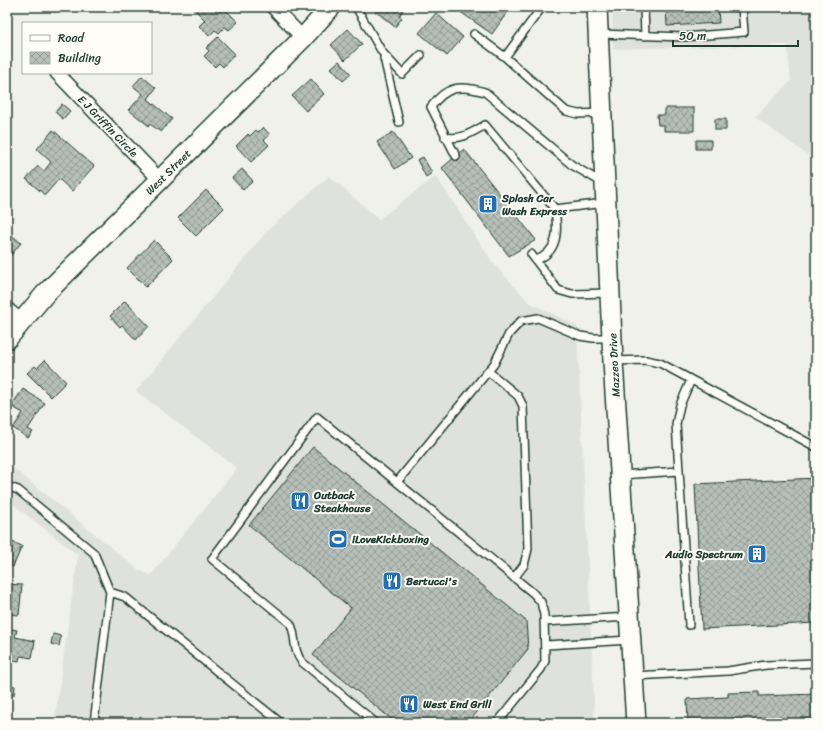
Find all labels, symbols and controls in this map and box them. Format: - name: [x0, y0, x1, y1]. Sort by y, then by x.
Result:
- legend: [22, 22, 152, 74]
- scale bar: [673, 22, 798, 48]
- text: 50 m: [679, 25, 706, 47]
- text: Road: [58, 27, 85, 49]
- text: Building: [58, 47, 101, 69]
- street label: E J Griffin Circle: [73, 91, 143, 163]
- street label: West Street: [141, 145, 196, 200]
- place label: Splash Car Wash Express: [501, 189, 568, 221]
- building icon: Splash Car Wash Express: [477, 193, 499, 215]
- street label: Mazzeo Drive: [603, 332, 626, 397]
- place label: Outback Steakhouse: [313, 486, 371, 518]
- restaurant icon: Outback Steakhouse: [289, 490, 311, 512]
- sports icon: iLoveKickboxing: [327, 528, 349, 550]
- place label: iLoveKickboxing: [352, 530, 429, 549]
- building icon: Audio Spectrum: [746, 543, 768, 565]
- place label: Audio Spectrum: [664, 545, 744, 564]
- restaurant icon: Bertucci's: [381, 570, 403, 592]
- place label: Bertucci's: [406, 572, 458, 591]
- restaurant icon: West End Grill: [398, 693, 420, 715]
- place label: West End Grill: [423, 695, 492, 714]

